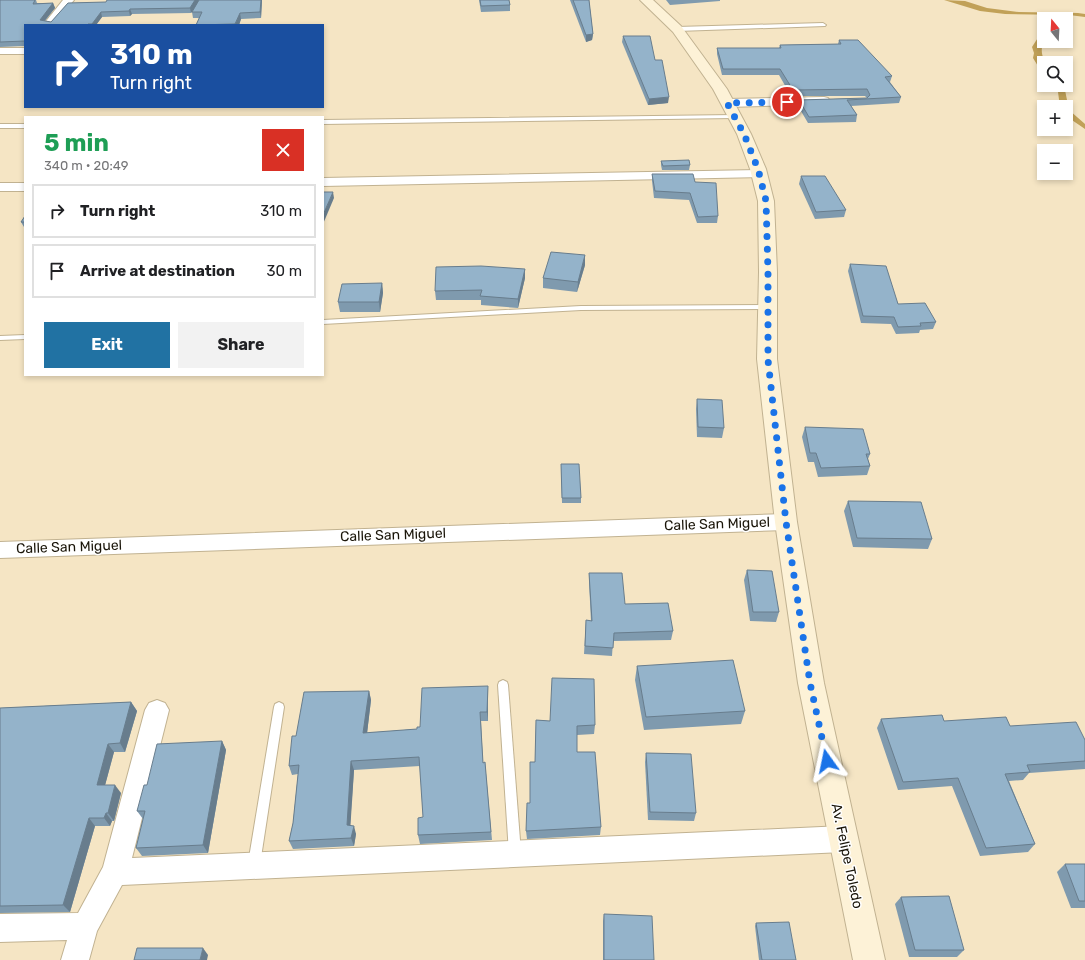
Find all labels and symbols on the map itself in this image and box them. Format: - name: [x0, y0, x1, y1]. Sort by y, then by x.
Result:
- north arrow: [1037, 12, 1073, 48]
- pin: [770, 85, 804, 119]
- street label: Calle San Miguel: [664, 514, 770, 534]
- street label: Calle San Miguel: [340, 525, 446, 545]
- street label: Calle San Miguel: [16, 537, 122, 557]
- position arrow: [806, 740, 848, 782]
- street label: Av. Felipe Toledo: [828, 802, 866, 910]

